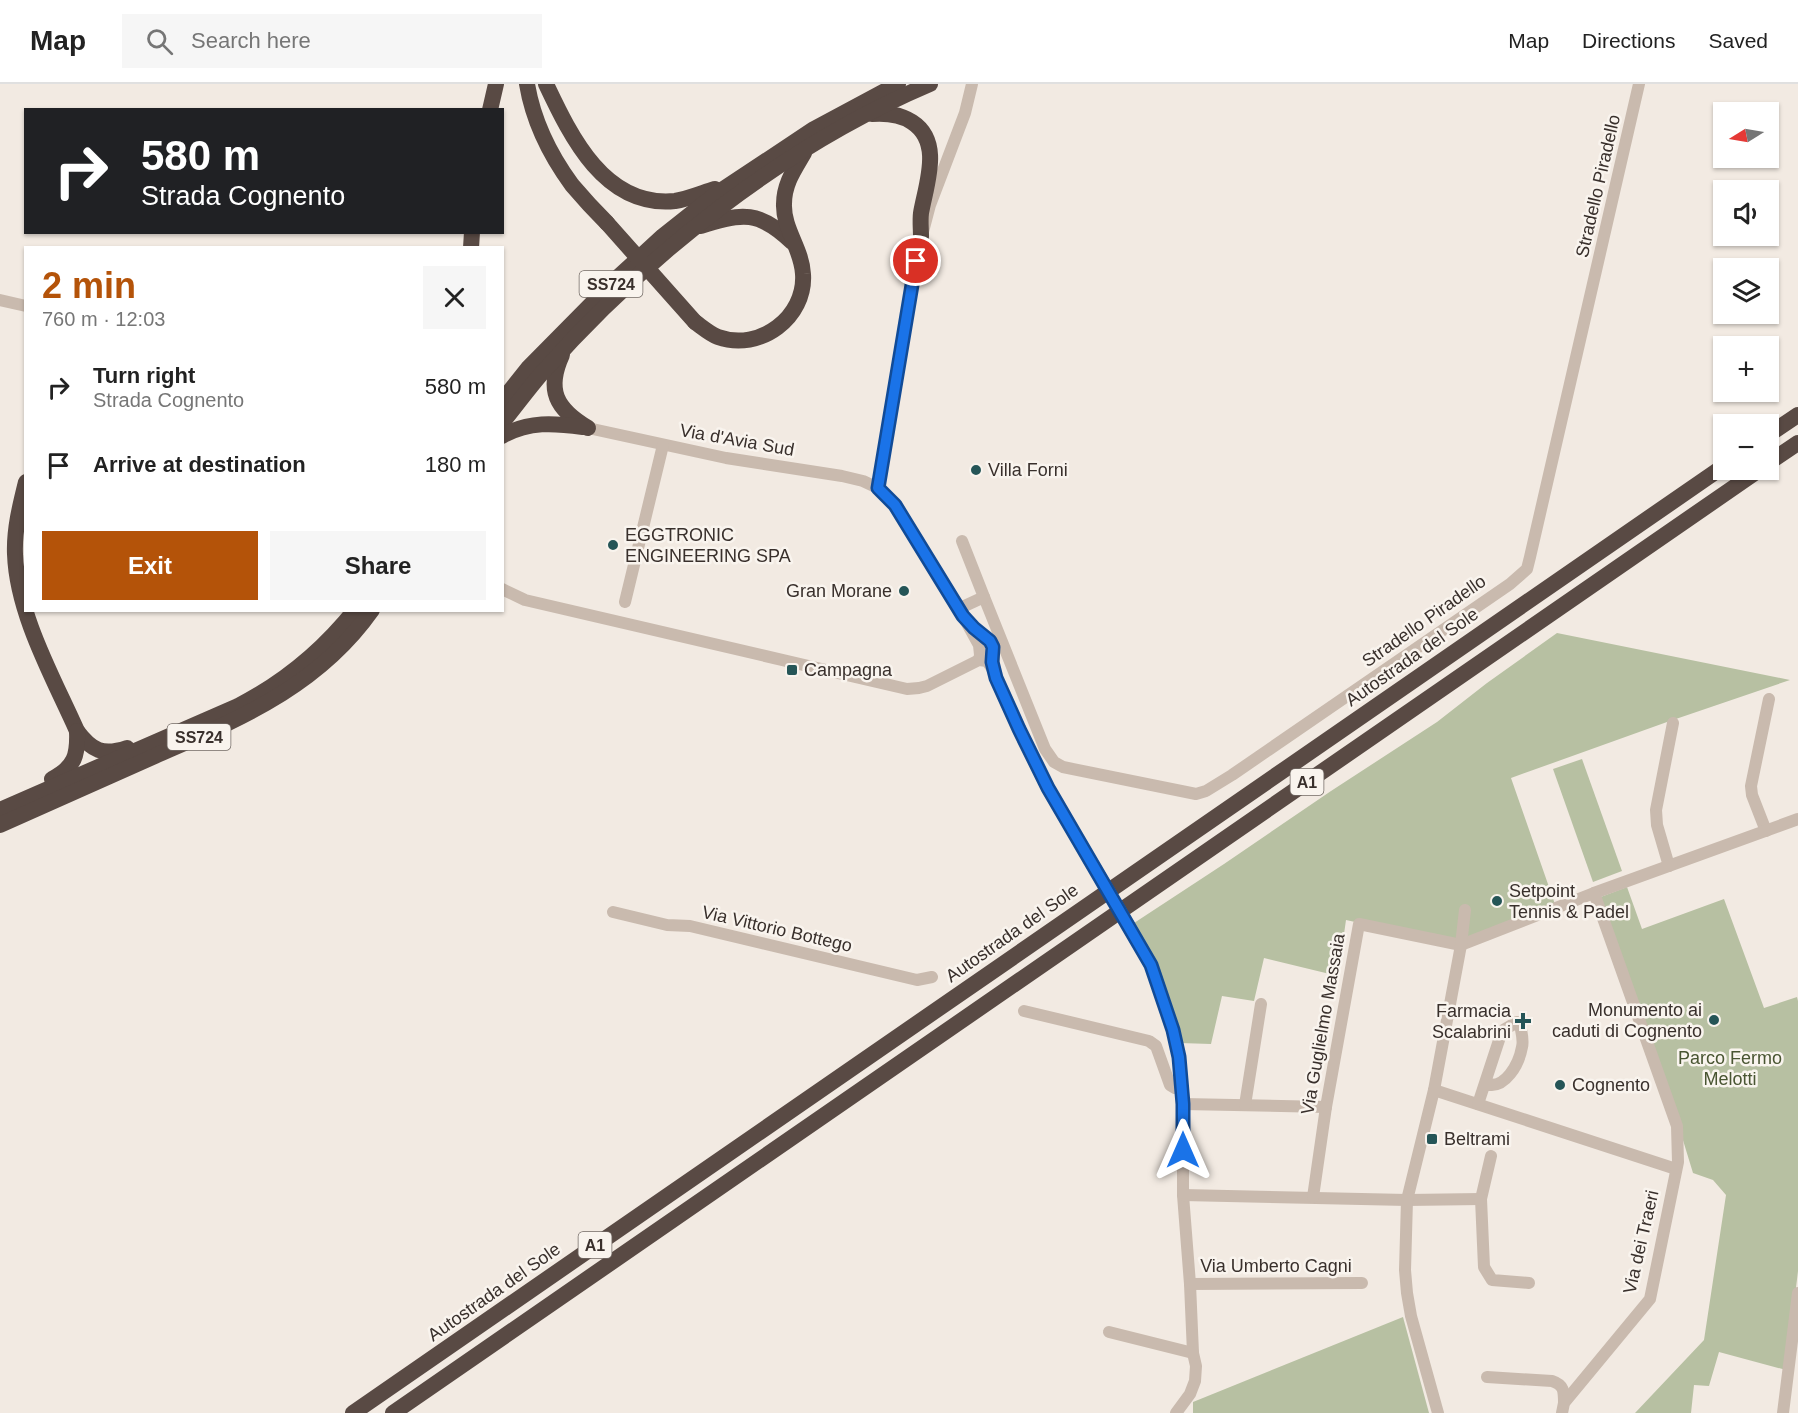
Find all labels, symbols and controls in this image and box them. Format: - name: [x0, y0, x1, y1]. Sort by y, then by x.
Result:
- search box: [122, 14, 542, 68]
- text: Map: [30, 25, 86, 56]
- icon: search: [143, 25, 176, 58]
- text: Search here: [191, 28, 311, 53]
- text: Map: [1508, 29, 1549, 52]
- text: Directions: [1582, 29, 1675, 52]
- text: Saved: [1708, 29, 1768, 52]
- north arrow: [1713, 102, 1779, 168]
- map controls: [1713, 102, 1779, 480]
- street label: Stradello Piradello: [1572, 113, 1624, 259]
- icon: right: [42, 132, 120, 210]
- text: 580 m: [141, 132, 260, 179]
- button: sound: [1713, 180, 1779, 246]
- text: Strada Cognento: [141, 181, 345, 211]
- pin: [890, 235, 941, 286]
- icon: arrive: [899, 244, 932, 277]
- button: layers: [1713, 258, 1779, 324]
- text: 2 min: [42, 265, 136, 306]
- button: close: [423, 266, 486, 329]
- road number: SS724: [580, 271, 642, 297]
- text: 760 m · 12:03: [42, 308, 165, 330]
- button: +: [1713, 336, 1779, 402]
- text: Turn right: [93, 363, 195, 388]
- icon: right: [42, 371, 75, 404]
- text: 580 m: [425, 374, 486, 399]
- text: Strada Cognento: [93, 389, 244, 411]
- button: −: [1713, 414, 1779, 480]
- street label: Via d'Avia Sud: [678, 420, 796, 460]
- icon: arrive: [42, 449, 75, 482]
- text: Arrive at destination: [93, 452, 306, 477]
- text: 180 m: [425, 452, 486, 477]
- place label: Villa Forni: [988, 460, 1068, 480]
- marker: Villa Forni: [969, 463, 983, 477]
- place label: EGGTRONIC ENGINEERING SPA: [625, 525, 791, 566]
- button: Exit: [42, 531, 258, 600]
- button: Share: [270, 531, 486, 600]
- marker: EGGTRONIC ENGINEERING SPA: [606, 538, 620, 552]
- street label: Stradello Piradello: [1358, 571, 1490, 671]
- place label: Gran Morane: [786, 581, 892, 601]
- marker: Gran Morane: [897, 584, 911, 598]
- street label: Autostrada del Sole: [1342, 604, 1482, 710]
- place label: Campagna: [804, 660, 893, 680]
- marker: Campagna: [785, 663, 799, 677]
- road number: SS724: [168, 724, 230, 750]
- road number: A1: [1290, 769, 1324, 795]
- street label: Autostrada del Sole: [942, 880, 1082, 986]
- place label: Setpoint Tennis & Padel: [1509, 881, 1629, 922]
- marker: Setpoint Tennis & Padel: [1490, 894, 1504, 908]
- street label: Via Vittorio Bottego: [700, 902, 854, 956]
- street label: Via Guglielmo Massaia: [1297, 931, 1349, 1116]
- place label: Monumento ai caduti di Cognento: [1552, 1000, 1702, 1041]
- place label: Farmacia Scalabrini: [1432, 1001, 1512, 1042]
- marker: Monumento ai caduti di Cognento: [1707, 1013, 1721, 1027]
- marker: Farmacia Scalabrini: [1516, 1014, 1530, 1028]
- park label: Parco Fermo Melotti: [1678, 1048, 1782, 1089]
- place label: Cognento: [1572, 1075, 1650, 1095]
- marker: Cognento: [1553, 1078, 1567, 1092]
- position arrow: [1151, 1118, 1215, 1182]
- place label: Beltrami: [1444, 1129, 1510, 1149]
- marker: Beltrami: [1425, 1132, 1439, 1146]
- street label: Via dei Traeri: [1619, 1188, 1663, 1296]
- road number: A1: [578, 1232, 612, 1258]
- street label: Autostrada del Sole: [424, 1239, 564, 1345]
- street label: Via Umberto Cagni: [1200, 1256, 1352, 1276]

